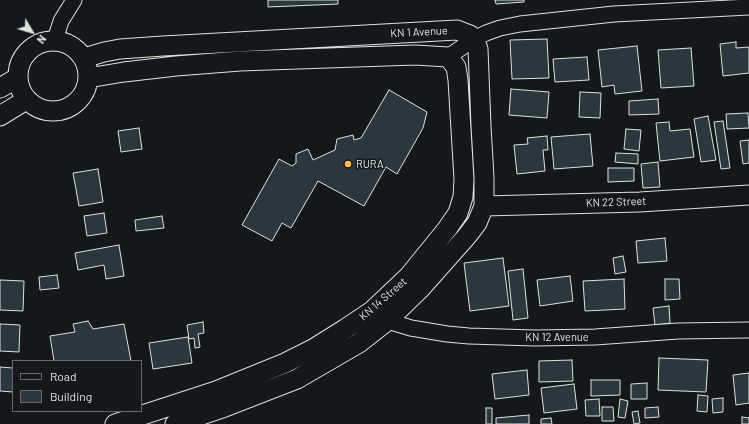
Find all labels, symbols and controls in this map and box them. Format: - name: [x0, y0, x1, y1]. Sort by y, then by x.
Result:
- north arrow: [12, 12, 52, 52]
- street label: KN 1 Avenue: [390, 24, 448, 40]
- text: N: [34, 33, 49, 47]
- place label: RURA: [356, 157, 384, 171]
- marker: RURA: [343, 159, 353, 169]
- street label: KN 22 Street: [586, 194, 646, 210]
- street label: KN 14 Street: [357, 275, 409, 323]
- street label: KN 12 Avenue: [525, 330, 589, 344]
- legend: [12, 360, 142, 412]
- text: Road: [50, 369, 77, 383]
- text: Building: [50, 389, 92, 403]

